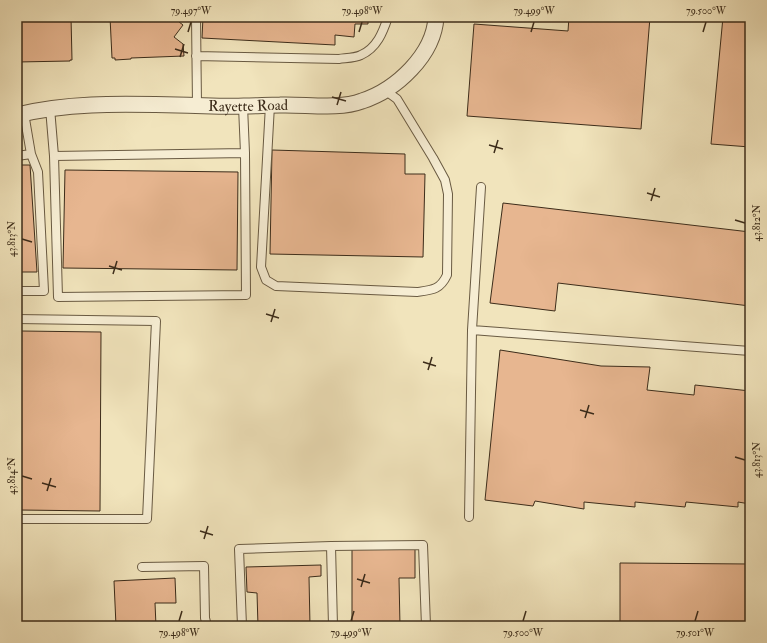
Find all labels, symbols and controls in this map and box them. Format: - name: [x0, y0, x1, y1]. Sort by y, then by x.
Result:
- text: 79.497°W: [171, 5, 212, 17]
- text: 79.498°W: [342, 5, 383, 17]
- text: 79.499°W: [513, 5, 555, 17]
- text: 79.500°W: [686, 5, 727, 17]
- street label: Rayette Road: [208, 95, 289, 116]
- text: 43.812°N: [751, 204, 763, 241]
- text: 43.813°N: [6, 221, 18, 257]
- text: 43.813°N: [751, 442, 763, 478]
- text: 43.814°N: [6, 457, 18, 495]
- text: 79.498°W: [159, 627, 200, 639]
- text: 79.499°W: [330, 627, 372, 639]
- text: 79.500°W: [503, 627, 544, 639]
- text: 79.501°W: [676, 627, 715, 639]

